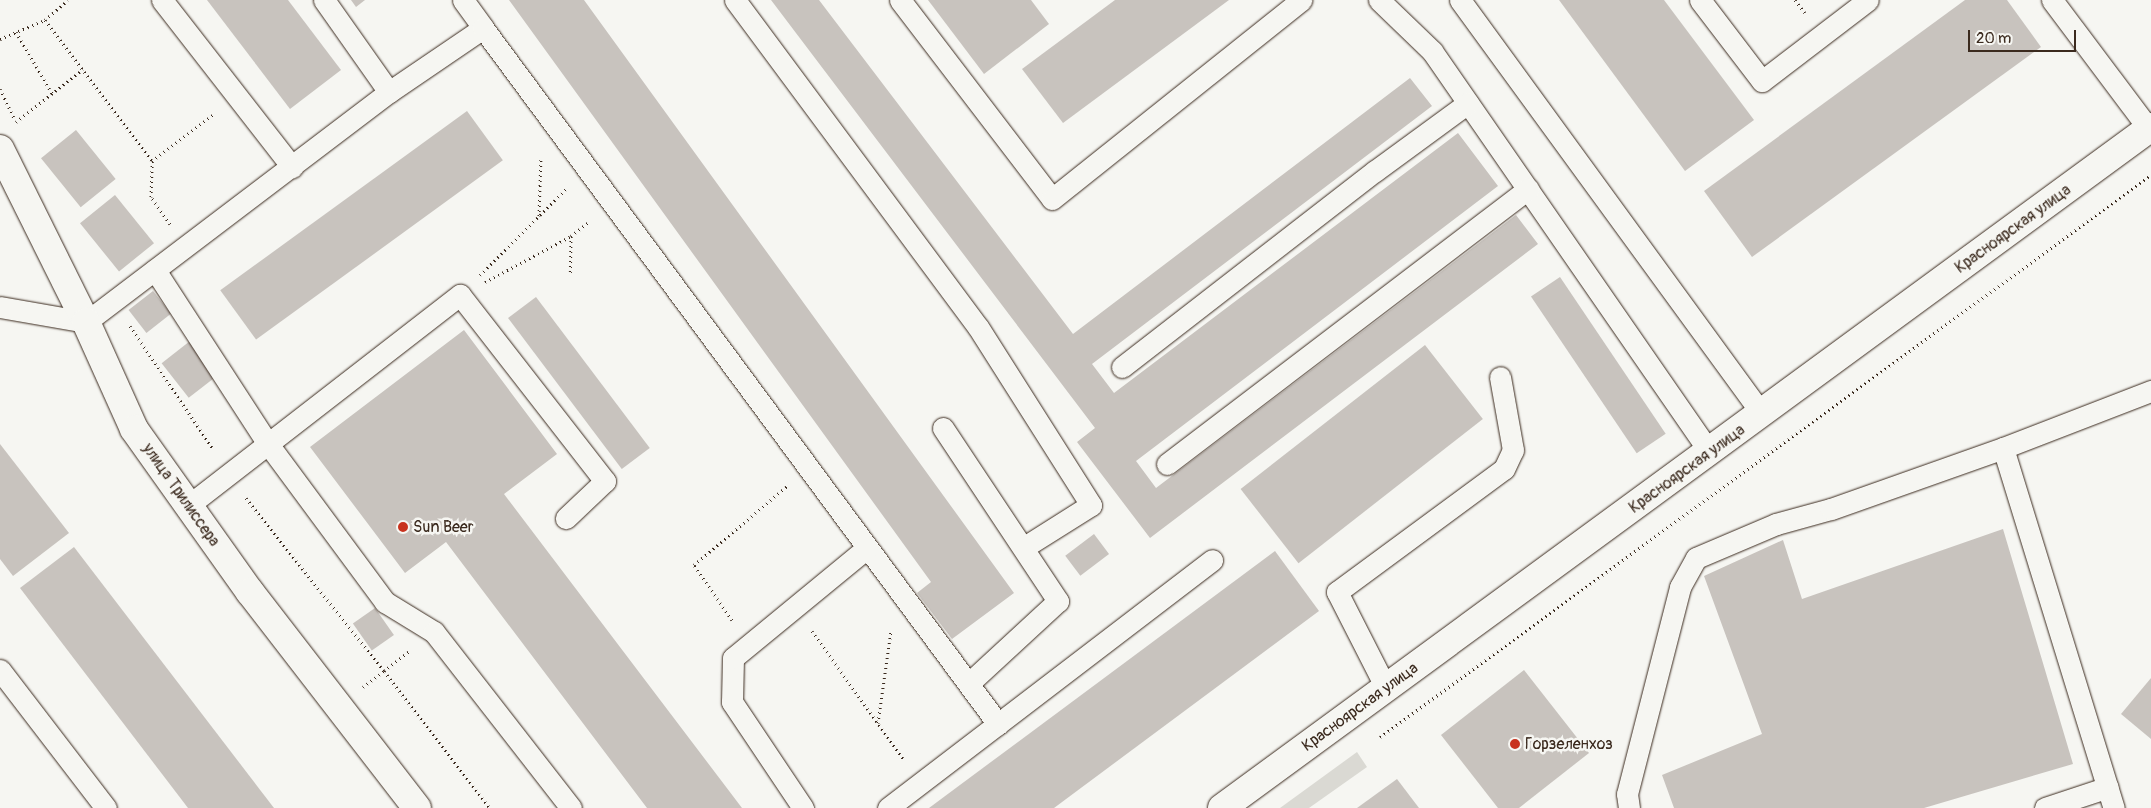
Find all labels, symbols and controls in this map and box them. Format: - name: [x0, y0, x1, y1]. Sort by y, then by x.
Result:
- scale bar: [1971, 20, 2078, 52]
- text: 20 m: [1976, 29, 2011, 48]
- street label: Красноярская улица: [1951, 180, 2075, 278]
- street label: Красноярская улица: [1625, 420, 1749, 518]
- street label: улица Трилиссера: [138, 440, 224, 550]
- place label: Sun Beer: [413, 517, 473, 537]
- marker: Sun Beer: [397, 521, 409, 533]
- street label: Красноярская улица: [1298, 658, 1422, 756]
- place label: Горзеленхоз: [1525, 734, 1613, 754]
- marker: Горзеленхоз: [1509, 738, 1521, 750]

